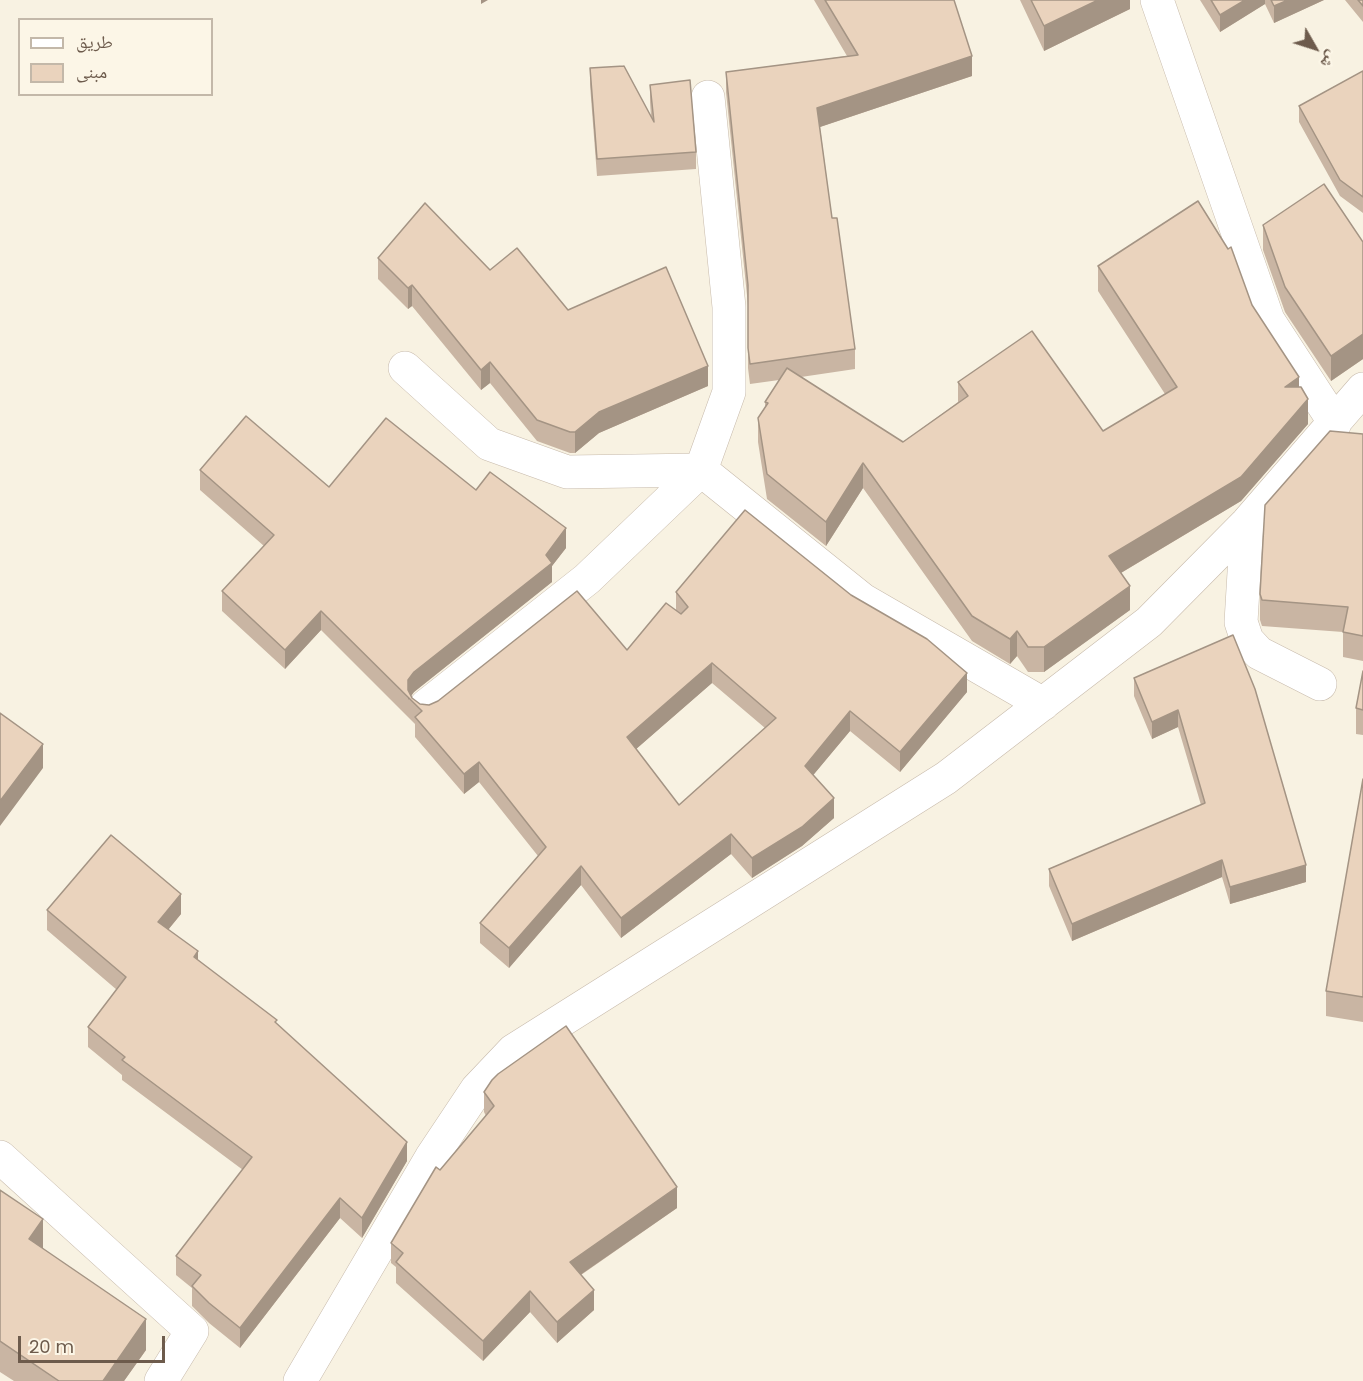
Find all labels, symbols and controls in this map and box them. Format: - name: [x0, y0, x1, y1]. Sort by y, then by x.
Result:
- legend: [18, 18, 213, 96]
- north arrow: [1285, 18, 1345, 78]
- text: طريق: [76, 29, 113, 54]
- text: ش: [1315, 46, 1344, 73]
- text: مبنى: [76, 59, 107, 84]
- scale bar: [21, 1324, 168, 1362]
- text: 20 m: [29, 1334, 74, 1359]

